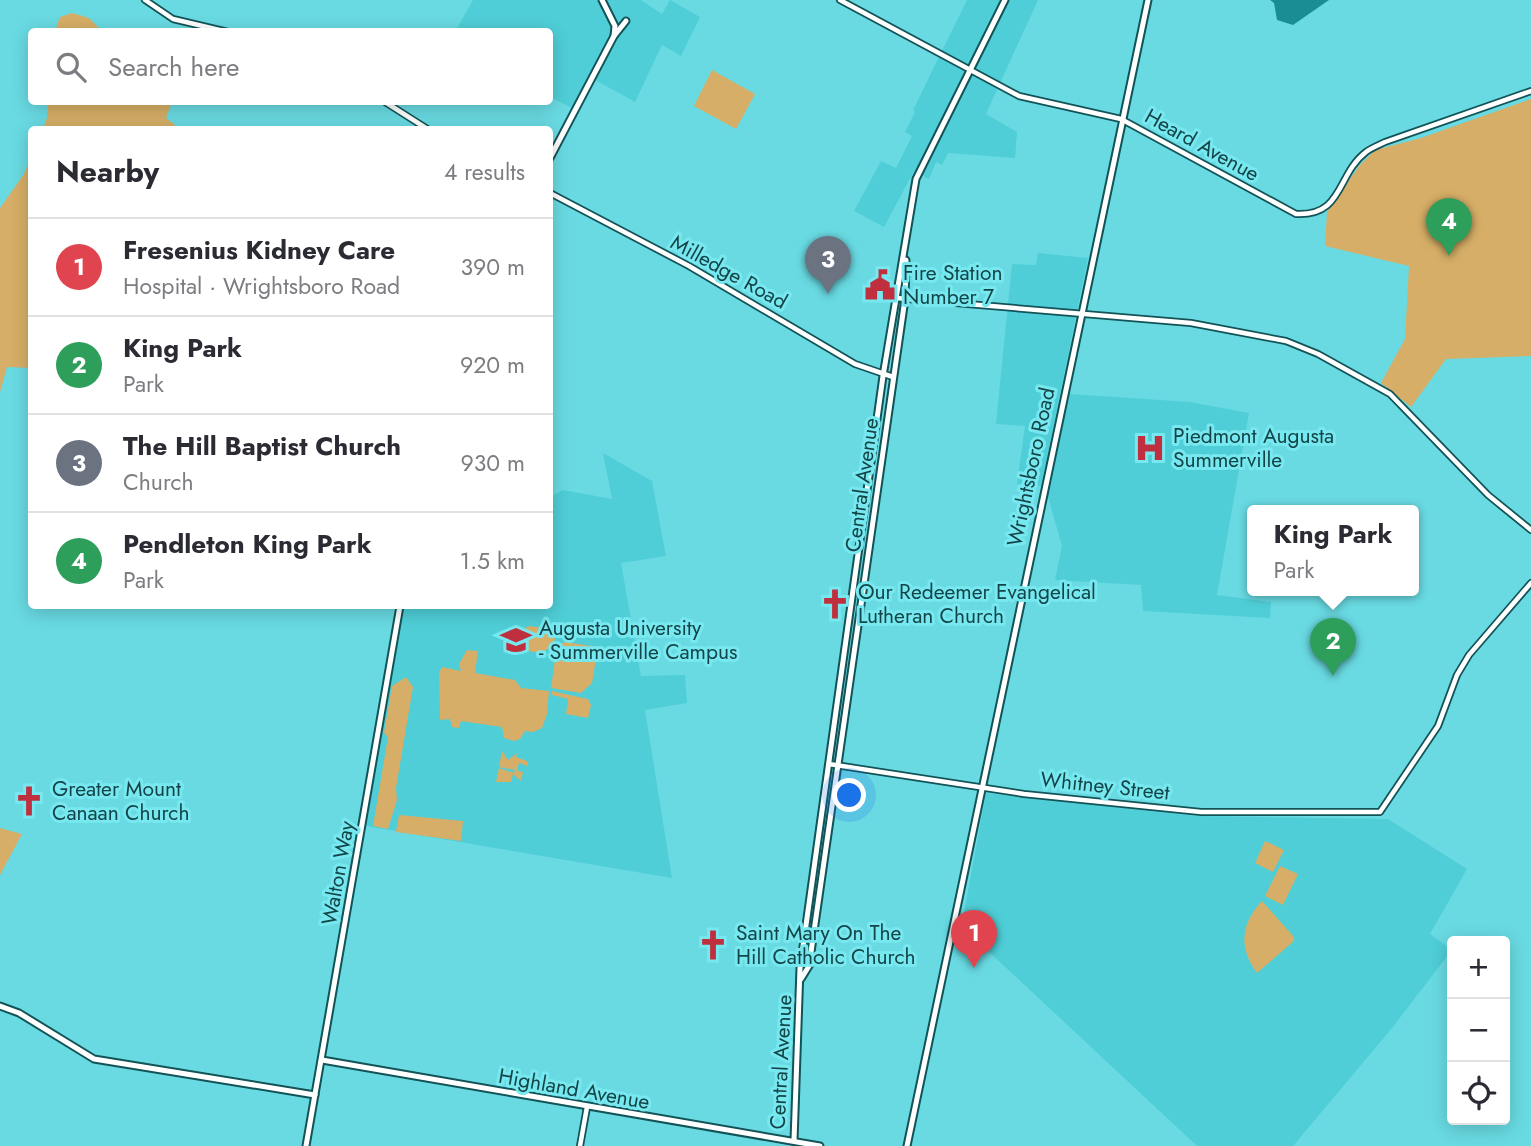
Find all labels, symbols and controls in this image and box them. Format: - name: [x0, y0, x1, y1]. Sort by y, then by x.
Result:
- search box: [28, 28, 553, 105]
- icon: search: [52, 48, 90, 86]
- text: Search here: [108, 48, 240, 86]
- street label: Heard Avenue: [1139, 101, 1265, 189]
- text: Nearby: [56, 150, 159, 193]
- text: 4 results: [444, 155, 525, 189]
- pin: 4: [1426, 198, 1472, 256]
- street label: Milledge Road: [665, 228, 793, 316]
- text: Fresenius Kidney Care: [123, 231, 395, 269]
- pin: 3: [805, 236, 851, 294]
- text: 1: [73, 250, 85, 284]
- text: 390 m: [461, 250, 525, 284]
- place label: Fire Station Number 7: [903, 258, 1003, 312]
- public building icon: Fire Station Number 7: [863, 268, 897, 302]
- text: Hospital · Wrightsboro Road: [123, 269, 400, 303]
- text: King Park: [123, 329, 242, 367]
- text: 2: [71, 348, 87, 382]
- text: 920 m: [460, 348, 525, 382]
- text: Park: [123, 367, 164, 401]
- street label: Wrightsboro Road: [999, 385, 1063, 549]
- street label: Central Avenue: [838, 416, 886, 554]
- place label: Piedmont Augusta Summerville: [1173, 421, 1334, 475]
- text: The Hill Baptist Church: [123, 427, 401, 465]
- hospital icon: Piedmont Augusta Summerville: [1133, 431, 1167, 465]
- text: 3: [72, 446, 86, 480]
- text: 930 m: [461, 446, 525, 480]
- text: Church: [123, 465, 194, 499]
- popup: [1247, 505, 1419, 596]
- text: King Park: [1273, 515, 1393, 553]
- text: Pendleton King Park: [123, 525, 372, 563]
- text: 4: [71, 544, 87, 578]
- text: 1.5 km: [460, 544, 525, 578]
- text: Park: [1273, 553, 1314, 587]
- text: Park: [123, 563, 164, 597]
- place label: Our Redeemer Evangelical Lutheran Church: [858, 577, 1096, 631]
- church icon: Our Redeemer Evangelical Lutheran Church: [818, 587, 852, 621]
- place label: Augusta University - Summerville Campus: [539, 613, 737, 667]
- pin: 2: [1310, 618, 1356, 676]
- school or university icon: Augusta University - Summerville Campus: [499, 623, 533, 657]
- street label: Whitney Street: [1039, 764, 1171, 808]
- place label: Greater Mount Canaan Church: [52, 774, 189, 828]
- your location: [832, 778, 866, 812]
- church icon: Greater Mount Canaan Church: [12, 784, 46, 818]
- street label: Walton Way: [314, 818, 362, 927]
- pin: 1: [951, 910, 997, 968]
- place label: Saint Mary On The Hill Catholic Church: [736, 918, 915, 972]
- church icon: Saint Mary On The Hill Catholic Church: [696, 928, 730, 962]
- map controls: [1447, 936, 1510, 1125]
- button: +: [1447, 936, 1510, 999]
- street label: Central Avenue: [762, 994, 800, 1130]
- button: −: [1447, 999, 1510, 1062]
- street label: Highland Avenue: [496, 1061, 652, 1117]
- button: locate: [1447, 1062, 1510, 1125]

